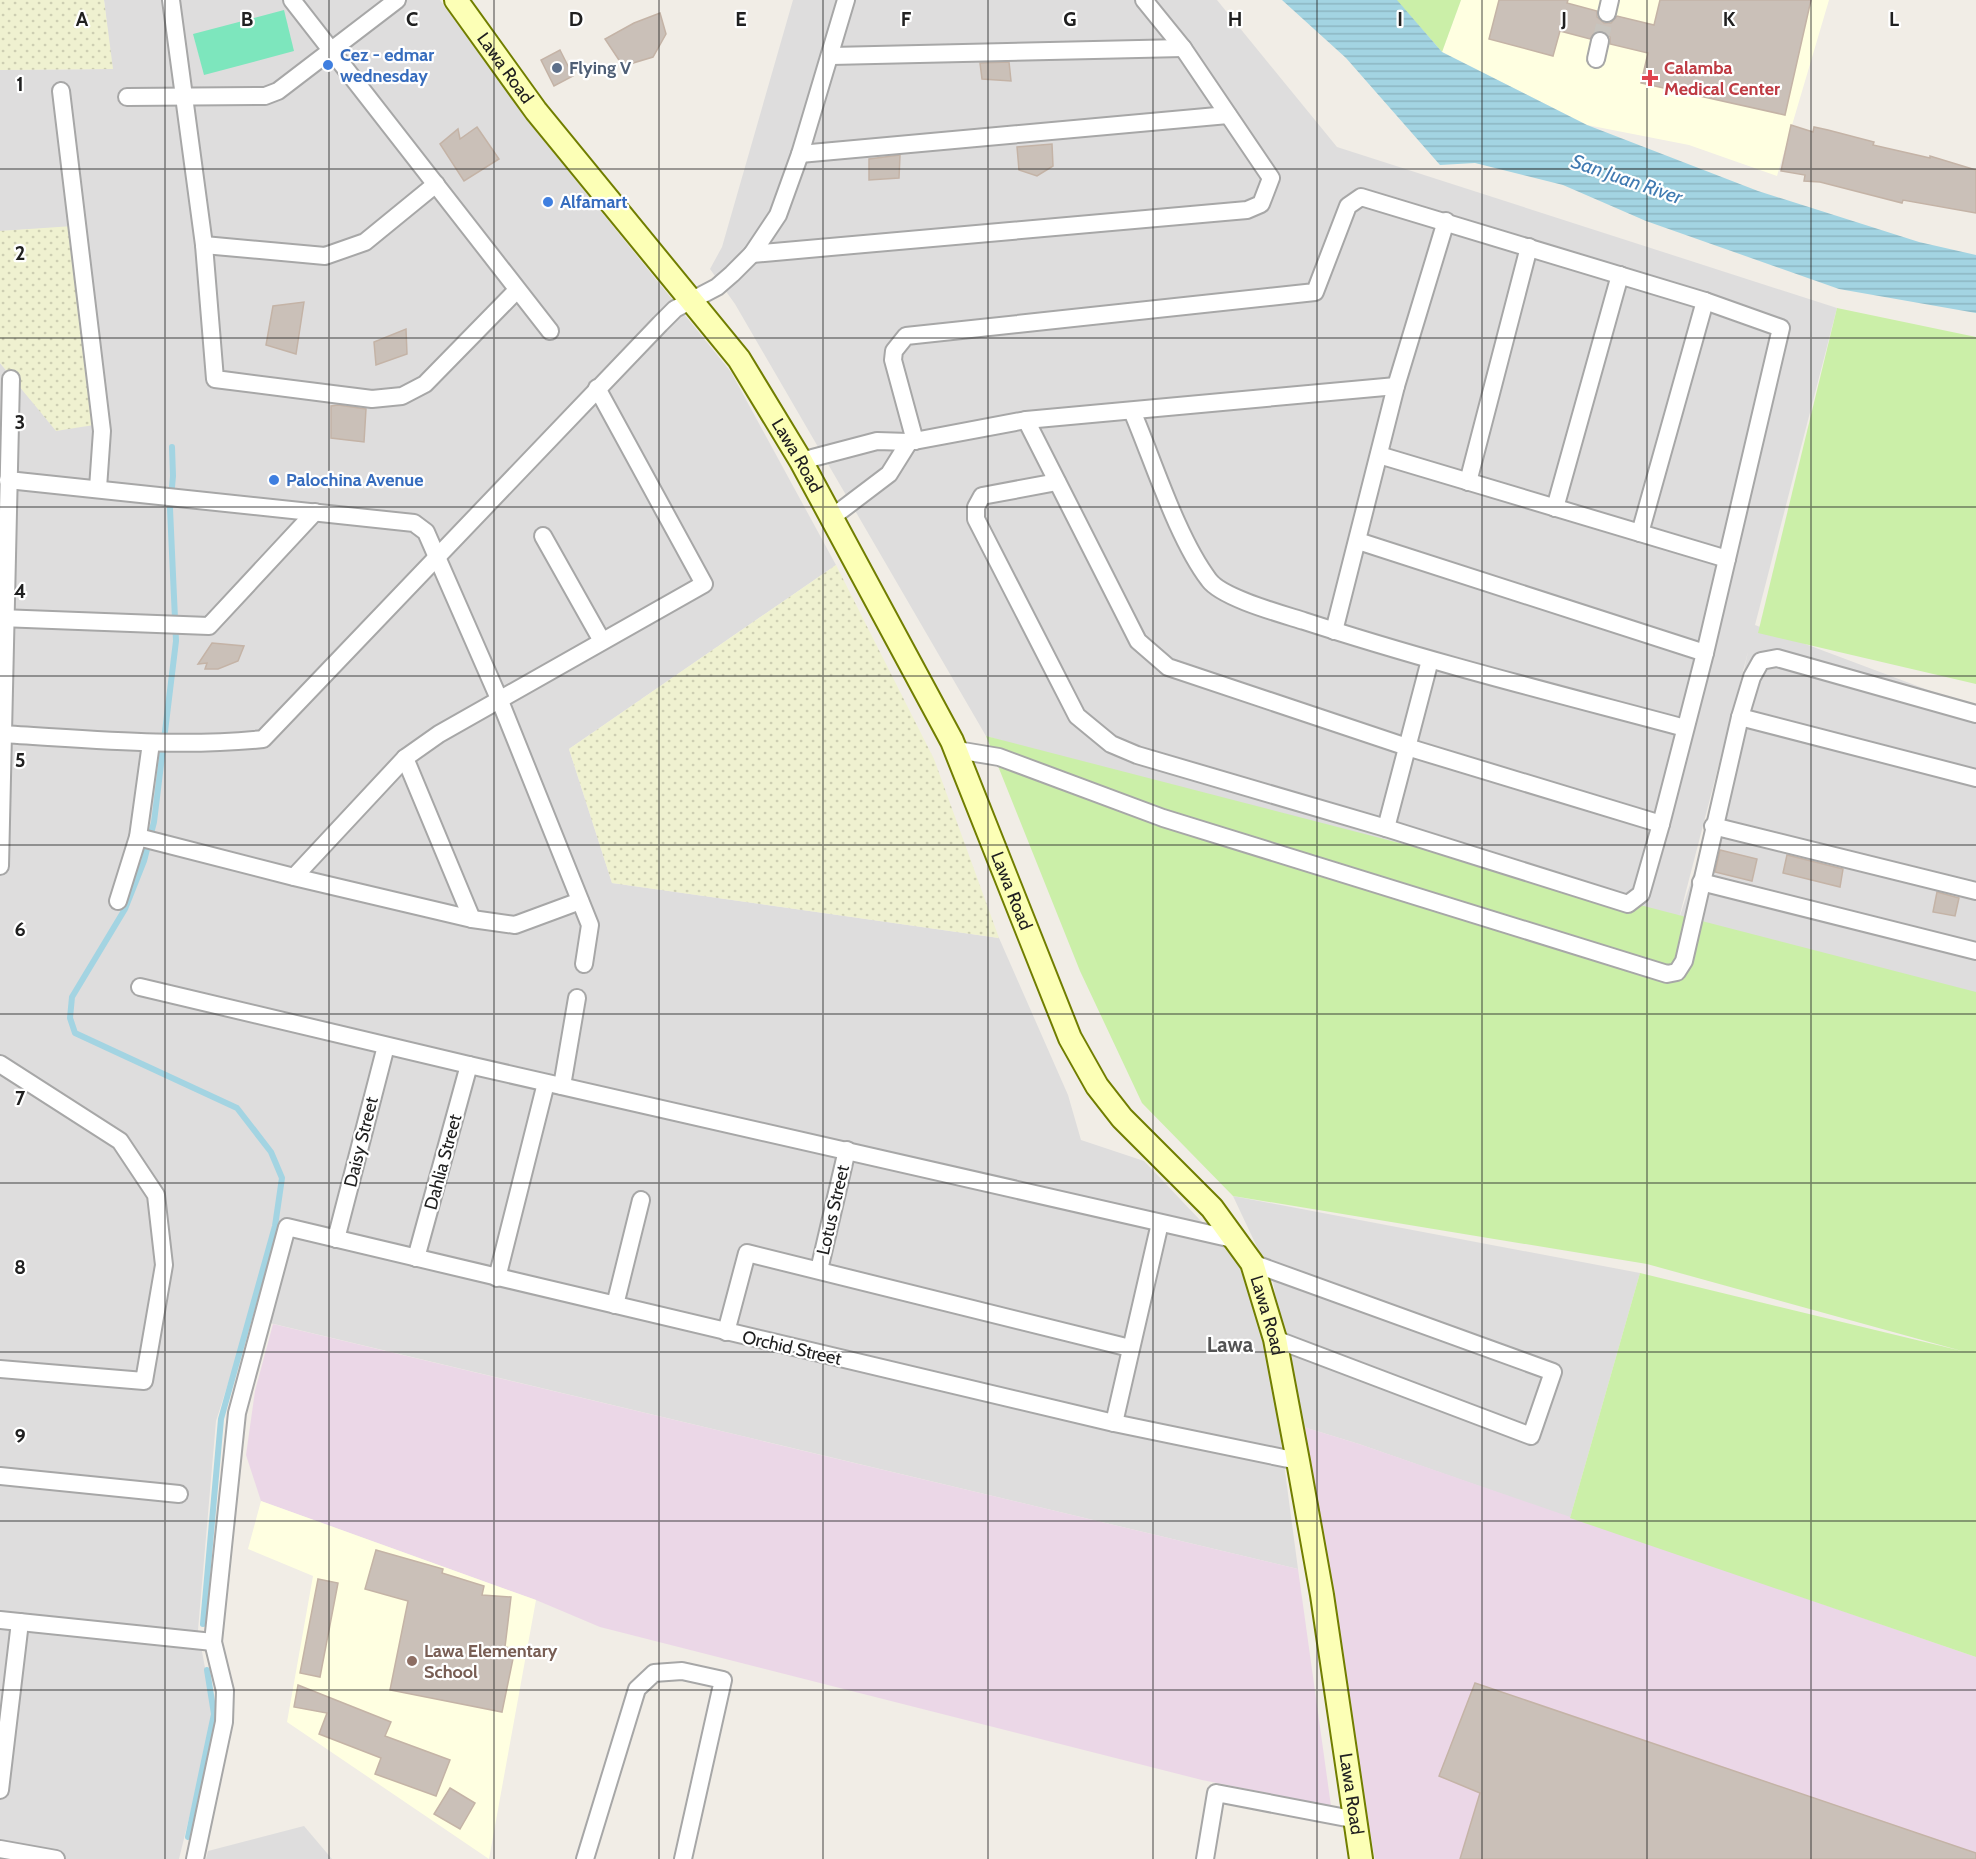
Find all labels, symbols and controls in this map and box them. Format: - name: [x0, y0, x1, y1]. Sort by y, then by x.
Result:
- text: A: [76, 7, 89, 31]
- text: B: [241, 7, 253, 31]
- text: C: [406, 7, 418, 31]
- text: D: [569, 7, 583, 31]
- text: E: [735, 7, 747, 31]
- text: F: [901, 7, 912, 31]
- text: G: [1063, 7, 1077, 31]
- text: H: [1228, 7, 1242, 31]
- text: I: [1397, 7, 1403, 31]
- text: J: [1560, 7, 1567, 31]
- text: K: [1723, 7, 1736, 31]
- text: L: [1889, 7, 1899, 31]
- street label: Lawa Road: [472, 28, 538, 108]
- place label: Cez - edmar wednesday: [340, 44, 434, 87]
- place label: Flying V: [569, 57, 632, 79]
- place label: Calamba Medical Center: [1664, 57, 1780, 100]
- marker: Cez - edmar wednesday: [321, 58, 335, 72]
- marker: Flying V: [550, 61, 564, 75]
- marker: Calamba Medical Center: [1641, 69, 1659, 87]
- text: 1: [16, 72, 24, 96]
- water label: San Juan River: [1568, 149, 1686, 209]
- place label: Alfamart: [560, 191, 628, 213]
- marker: Alfamart: [541, 195, 555, 209]
- text: 2: [15, 241, 25, 265]
- text: 3: [15, 410, 25, 434]
- street label: Lawa Road: [767, 414, 827, 497]
- place label: Palochina Avenue: [286, 469, 423, 491]
- marker: Palochina Avenue: [267, 473, 281, 487]
- text: 4: [14, 579, 26, 603]
- text: 5: [15, 748, 25, 772]
- street label: Lawa Road: [986, 849, 1037, 933]
- text: 6: [14, 917, 26, 941]
- text: 7: [15, 1086, 26, 1110]
- street label: Daisy Street: [339, 1095, 383, 1189]
- street label: Dahlia Street: [420, 1112, 466, 1212]
- street label: Lotus Street: [812, 1163, 854, 1257]
- text: 8: [14, 1255, 26, 1279]
- street label: Lawa Road: [1245, 1273, 1289, 1357]
- street label: Orchid Street: [740, 1326, 844, 1370]
- district label: Lawa: [1207, 1332, 1254, 1357]
- text: 9: [14, 1424, 26, 1448]
- place label: Lawa Elementary School: [424, 1640, 558, 1683]
- marker: Lawa Elementary School: [405, 1654, 419, 1668]
- street label: Lawa Road: [1334, 1752, 1368, 1836]

